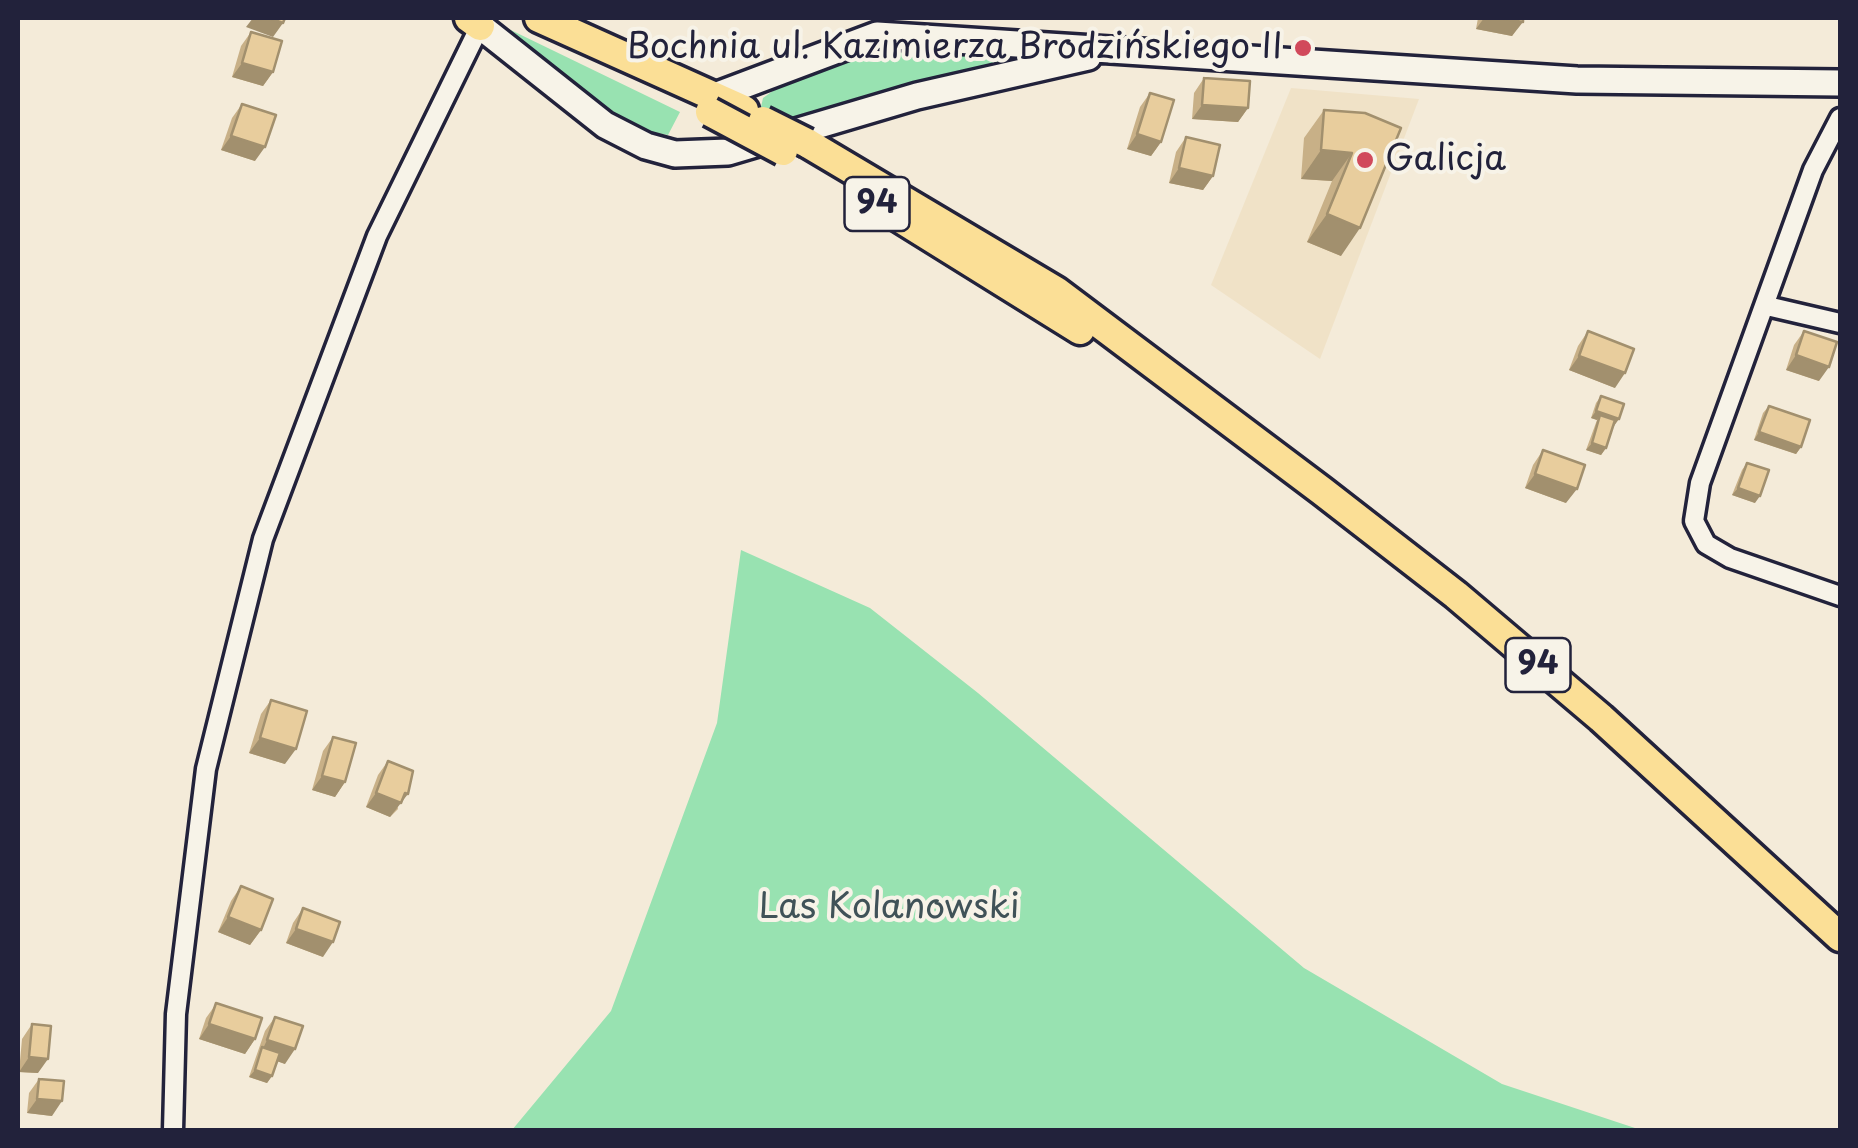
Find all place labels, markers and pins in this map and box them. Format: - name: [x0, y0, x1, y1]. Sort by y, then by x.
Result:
- place label: Bochnia ul. Kazimierza Brodzińskiego II: [627, 27, 1283, 69]
- marker: Bochnia ul. Kazimierza Brodzińskiego II: [1292, 37, 1314, 59]
- place label: Galicja: [1385, 139, 1506, 181]
- marker: Galicja: [1354, 149, 1376, 171]

